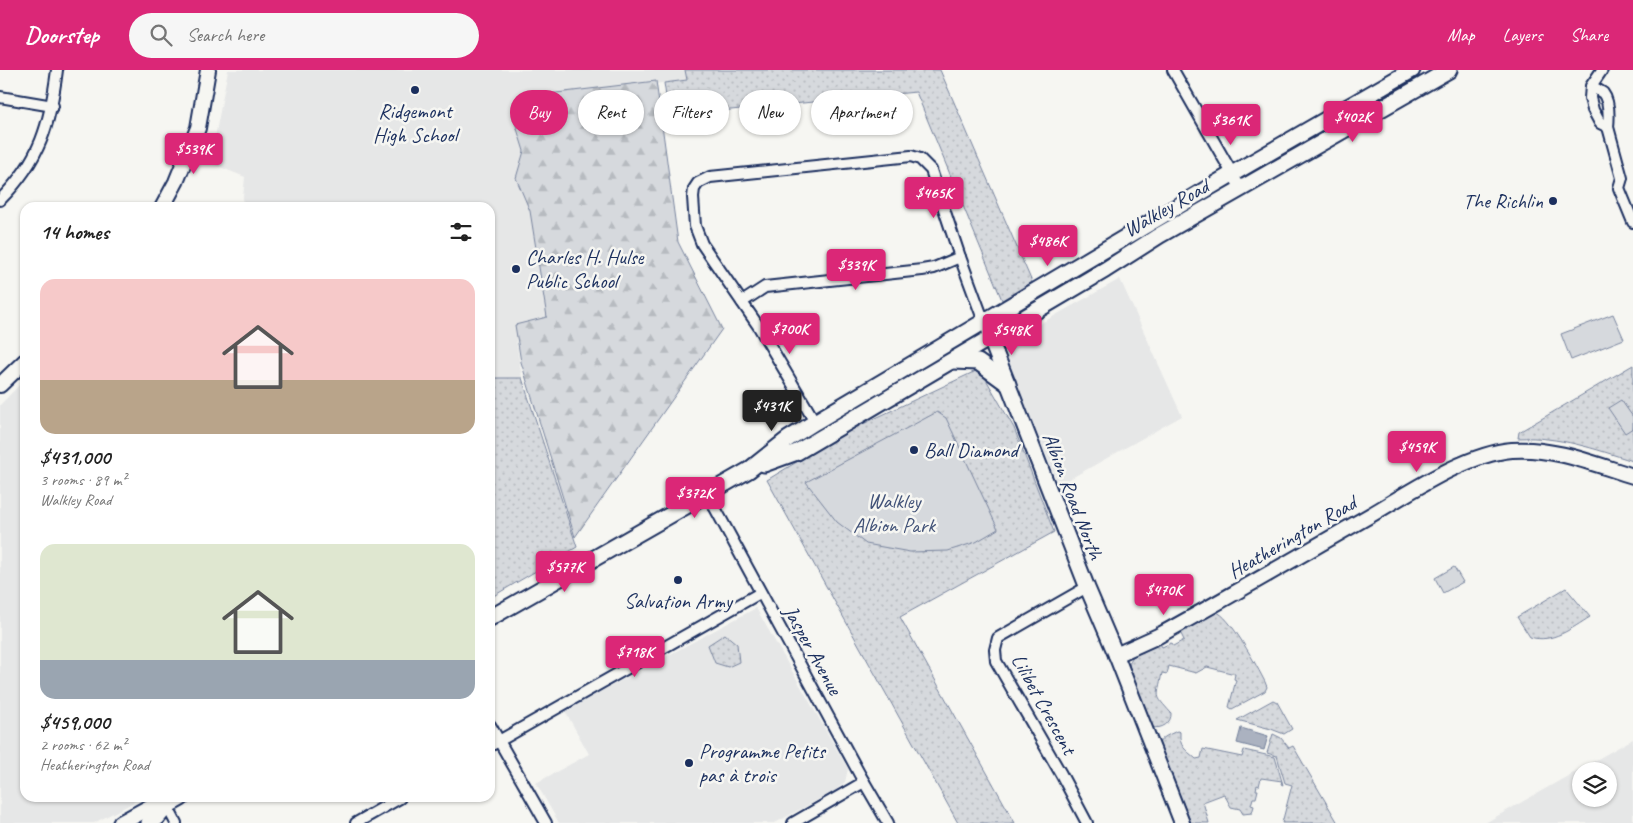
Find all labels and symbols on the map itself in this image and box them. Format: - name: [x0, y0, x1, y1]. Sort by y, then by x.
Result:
- marker: Ridgemont High School: [409, 84, 421, 96]
- place label: Ridgemont High School: [373, 98, 461, 148]
- pin: $402K: [1318, 100, 1388, 143]
- pin: $361K: [1196, 104, 1266, 146]
- pin: $539K: [159, 132, 229, 175]
- street label: Walkley Road: [1119, 171, 1216, 243]
- pin: $465K: [899, 176, 969, 219]
- place label: The Richlin: [1463, 188, 1544, 214]
- marker: The Richlin: [1547, 195, 1559, 207]
- pin: $486K: [1013, 224, 1083, 267]
- place label: Charles H. Hulse Public School: [526, 244, 645, 294]
- pin: $339K: [821, 248, 891, 291]
- marker: Charles H. Hulse Public School: [510, 263, 522, 275]
- pin: $700K: [755, 312, 825, 355]
- pin: $548K: [977, 314, 1047, 356]
- pin: $431K: [737, 390, 807, 432]
- street label: Albion Road North: [1037, 429, 1110, 564]
- pin: $459K: [1382, 430, 1452, 473]
- place label: Ball Diamond: [924, 437, 1022, 463]
- marker: Ball Diamond: [908, 444, 920, 456]
- pin: $372K: [660, 476, 730, 519]
- park label: Walkley Albion Park: [853, 488, 936, 538]
- street label: Heatherington Road: [1223, 488, 1364, 584]
- pin: $577K: [530, 550, 600, 593]
- marker: Salvation Army: [672, 574, 684, 586]
- pin: $470K: [1129, 574, 1199, 616]
- place label: Salvation Army: [624, 588, 734, 614]
- street label: Jasper Avenue: [777, 600, 849, 700]
- pin: $718K: [600, 636, 670, 678]
- street label: Lilibet Crescent: [1006, 649, 1083, 761]
- place label: Programme Petits pas à trois: [699, 738, 827, 788]
- marker: Programme Petits pas à trois: [683, 757, 695, 769]

